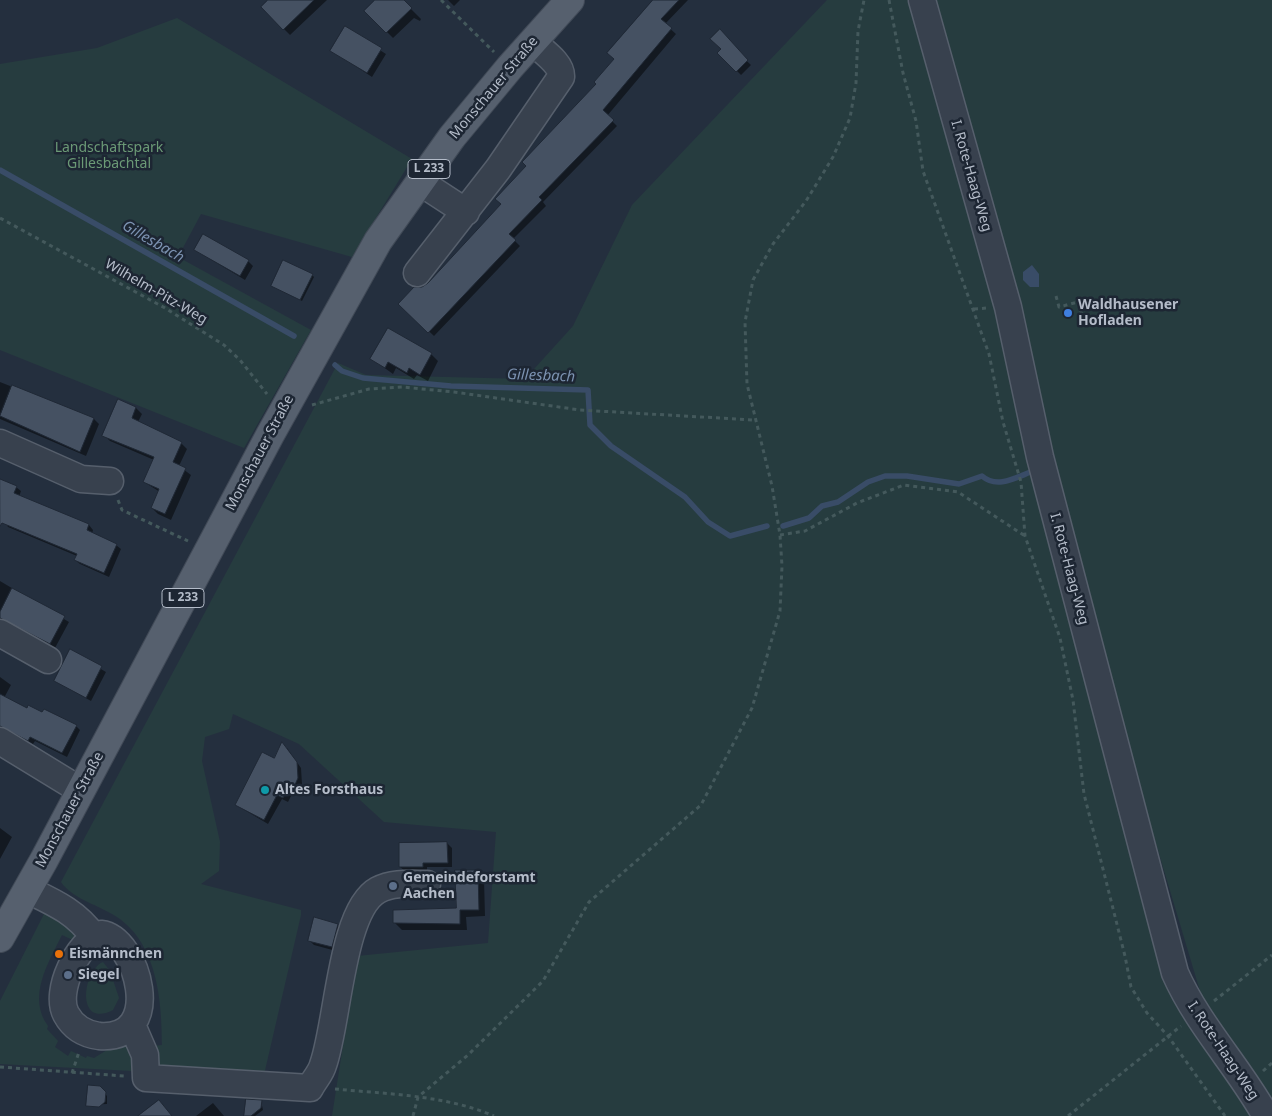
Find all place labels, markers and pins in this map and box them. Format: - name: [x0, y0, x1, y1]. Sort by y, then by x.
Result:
- place label: Waldhausener Hofladen: [1078, 297, 1178, 330]
- marker: Waldhausener Hofladen: [1062, 307, 1074, 319]
- place label: Altes Forsthaus: [275, 782, 383, 798]
- marker: Altes Forsthaus: [259, 784, 271, 796]
- place label: Gemeindeforstamt Aachen: [403, 870, 536, 902]
- marker: Gemeindeforstamt Aachen: [387, 880, 399, 892]
- place label: Eismännchen: [69, 946, 162, 962]
- marker: Eismännchen: [53, 948, 65, 960]
- place label: Siegel: [78, 967, 120, 983]
- marker: Siegel: [62, 969, 74, 981]

